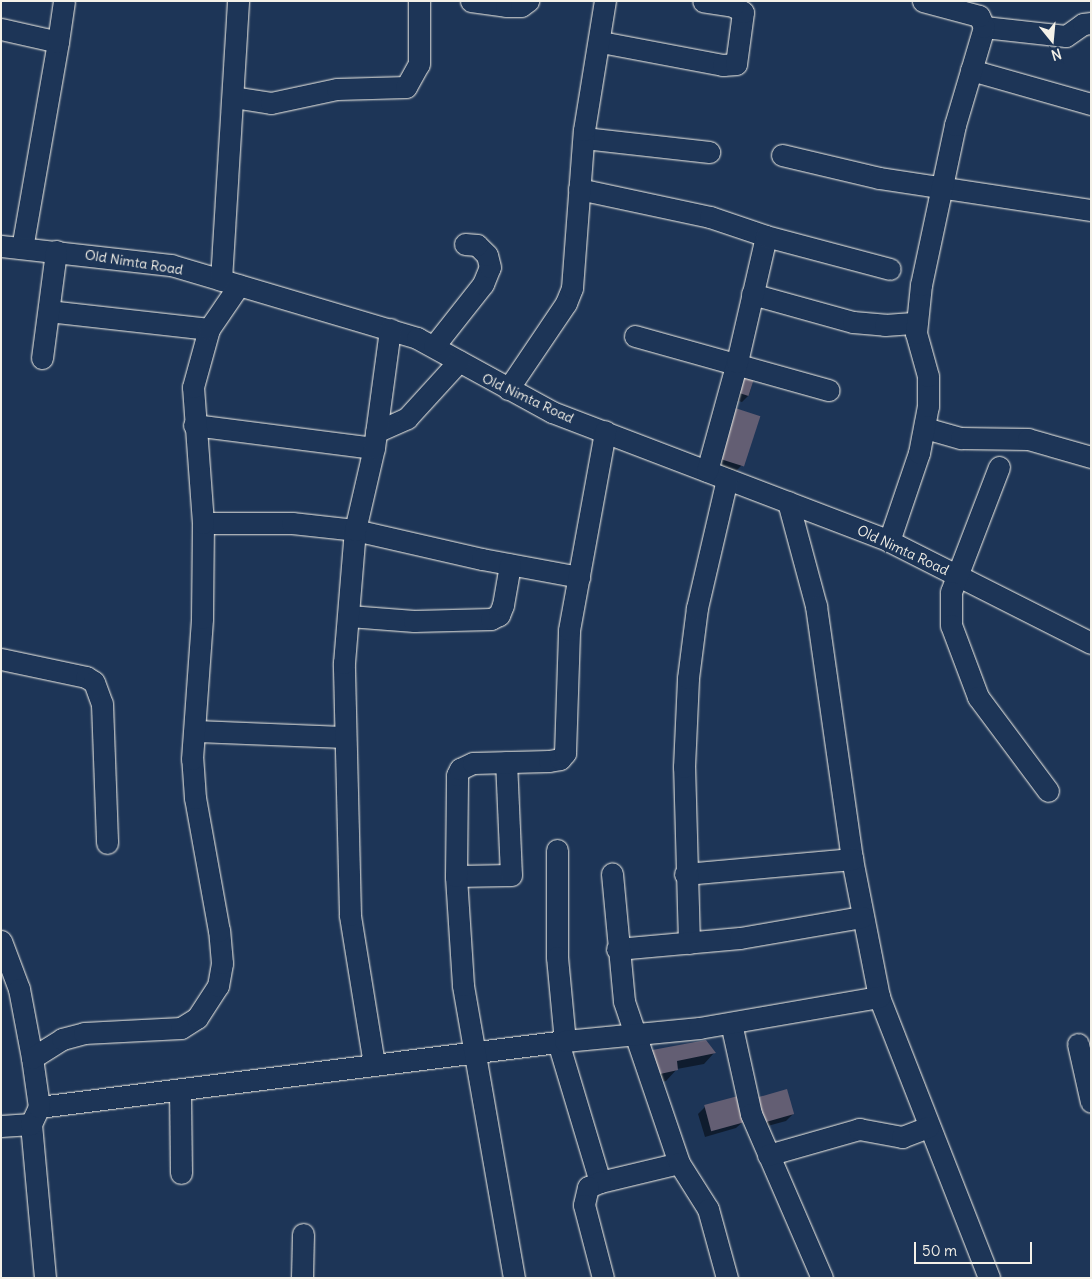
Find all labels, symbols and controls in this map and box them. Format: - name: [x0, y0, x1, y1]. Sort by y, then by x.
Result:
- north arrow: [1027, 15, 1077, 65]
- text: N: [1049, 44, 1064, 64]
- street label: Old Nimta Road: [84, 246, 184, 278]
- street label: Old Nimta Road: [479, 369, 577, 427]
- street label: Old Nimta Road: [854, 521, 952, 579]
- scale bar: [917, 1232, 1034, 1264]
- text: 50 m: [922, 1241, 957, 1260]

